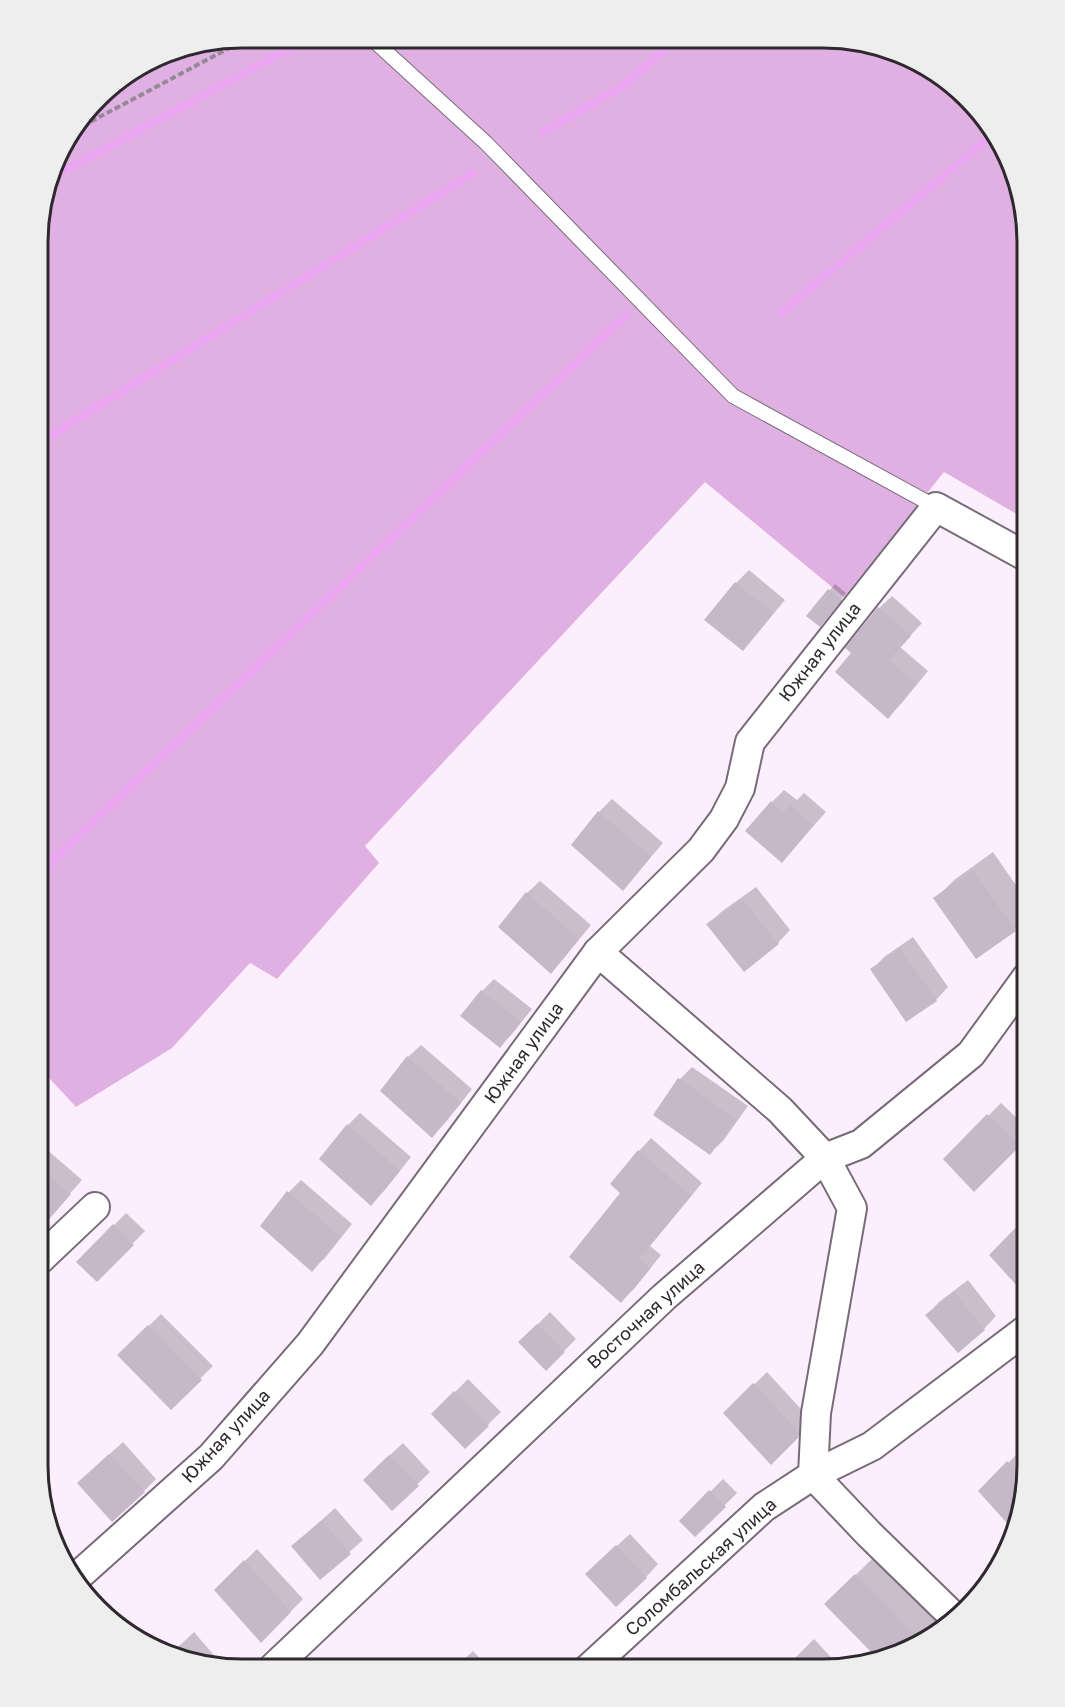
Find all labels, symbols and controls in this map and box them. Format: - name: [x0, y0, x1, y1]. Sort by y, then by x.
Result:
- street label: Южная улица: [774, 597, 865, 705]
- street label: Южная улица: [479, 997, 567, 1107]
- street label: Восточная улица: [582, 1256, 709, 1373]
- street label: Южная улица: [176, 1384, 274, 1487]
- street label: Соломбальская улица: [620, 1493, 780, 1640]

